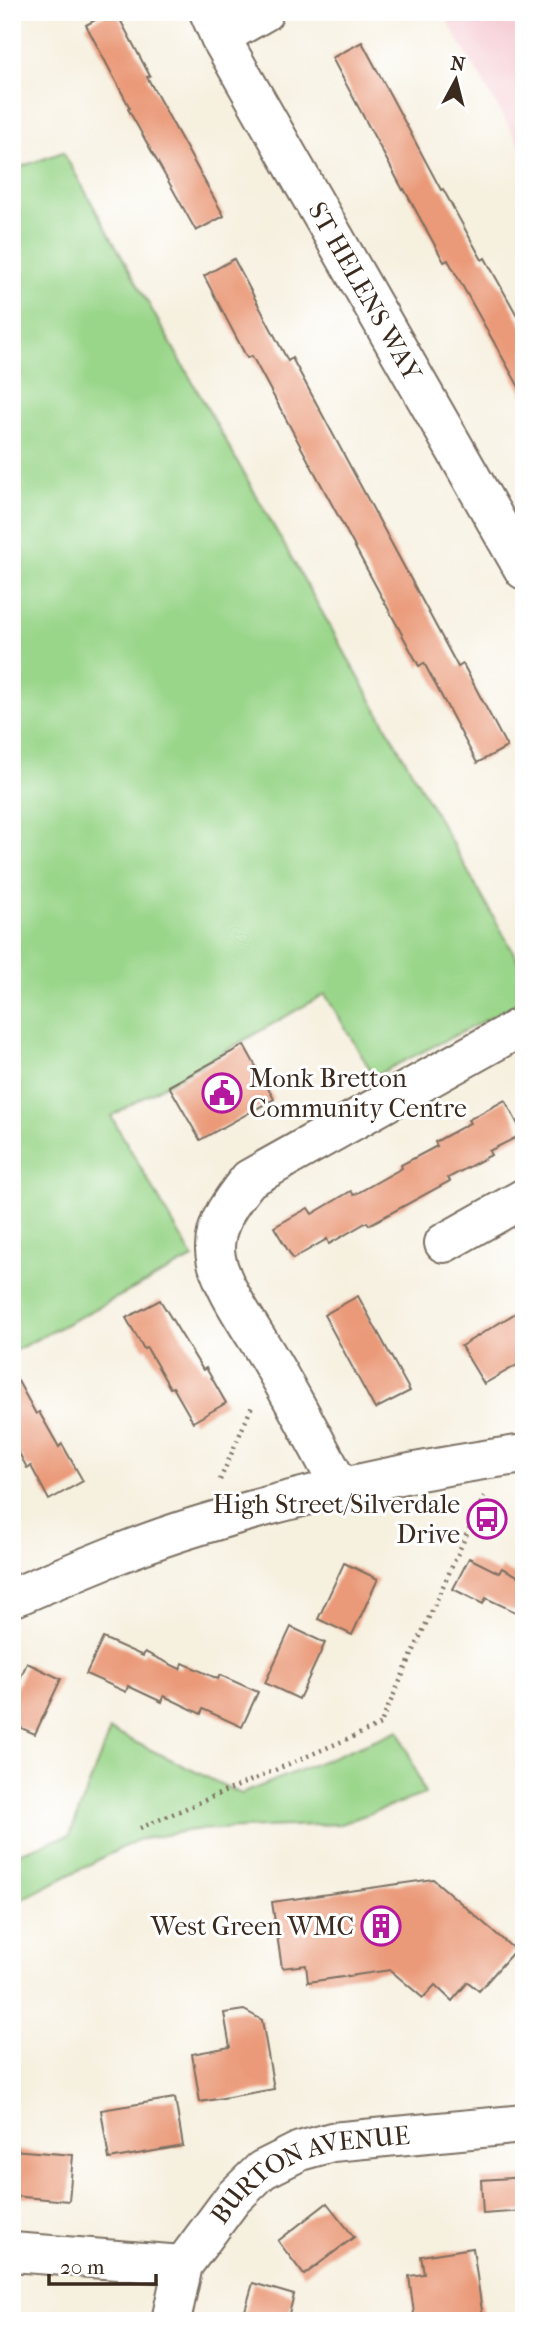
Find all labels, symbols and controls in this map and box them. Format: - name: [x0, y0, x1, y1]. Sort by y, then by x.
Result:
- north arrow: [420, 46, 490, 116]
- text: N: [449, 52, 467, 76]
- street label: ST HELENS WAY: [301, 197, 428, 387]
- place label: Monk Bretton Community Centre: [249, 1063, 467, 1124]
- public building icon: Monk Bretton Community Centre: [201, 1072, 243, 1114]
- place label: High Street/Silverdale Drive: [213, 1489, 460, 1550]
- bus stop icon: High Street/Silverdale Drive: [466, 1498, 508, 1540]
- building icon: West Green WMC: [360, 1905, 402, 1947]
- place label: West Green WMC: [150, 1911, 354, 1942]
- street label: BURTON AVENUE: [204, 2120, 411, 2230]
- scale bar: [49, 2242, 156, 2286]
- text: 20 m: [60, 2255, 105, 2279]

